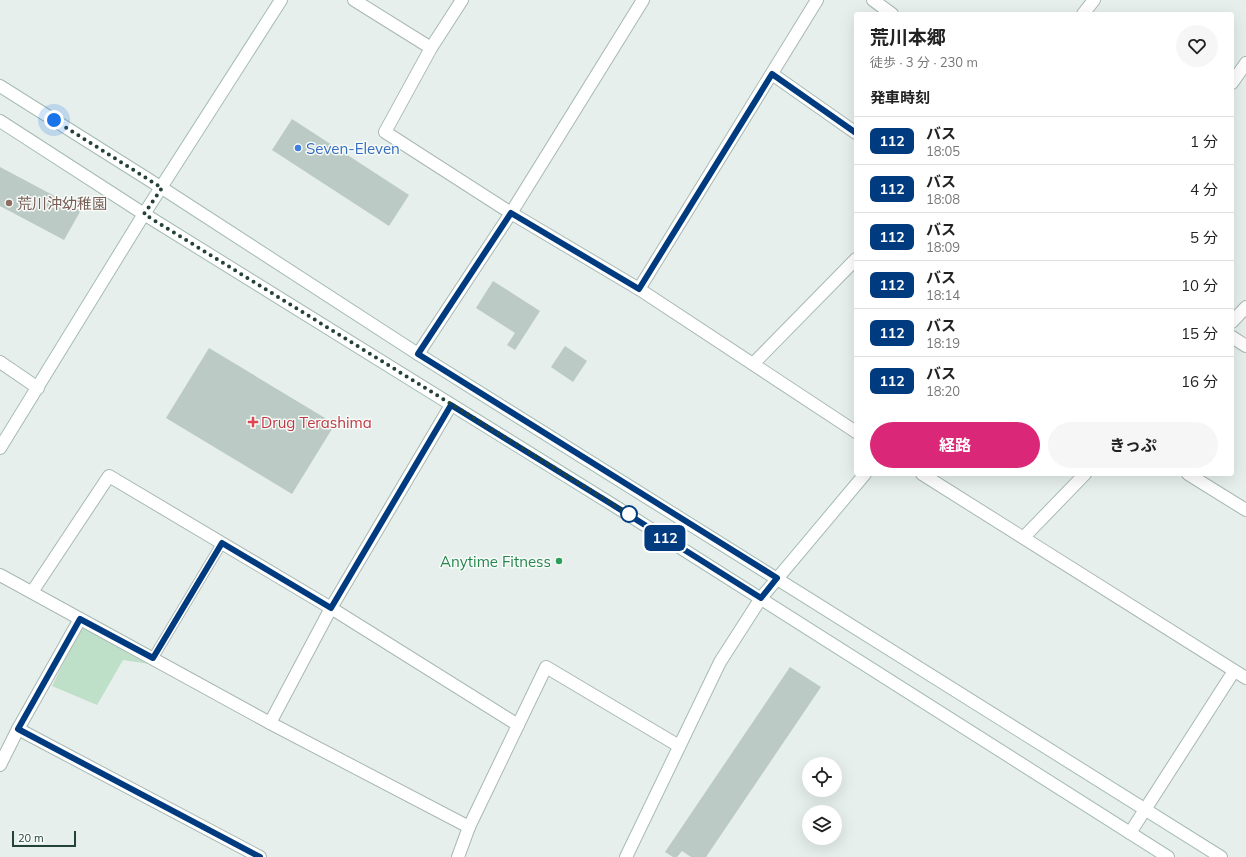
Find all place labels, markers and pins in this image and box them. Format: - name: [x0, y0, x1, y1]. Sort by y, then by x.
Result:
- place label: Seven-Eleven: [306, 139, 400, 158]
- marker: Seven-Eleven: [293, 143, 303, 153]
- place label: 荒川沖幼稚園: [17, 194, 107, 213]
- marker: 荒川沖幼稚園: [4, 198, 14, 208]
- place label: Drug Terashima: [261, 413, 372, 432]
- marker: Drug Terashima: [248, 417, 258, 427]
- unlabelled marker: [620, 505, 638, 523]
- place label: Anytime Fitness: [440, 552, 551, 571]
- marker: Anytime Fitness: [554, 556, 564, 566]

